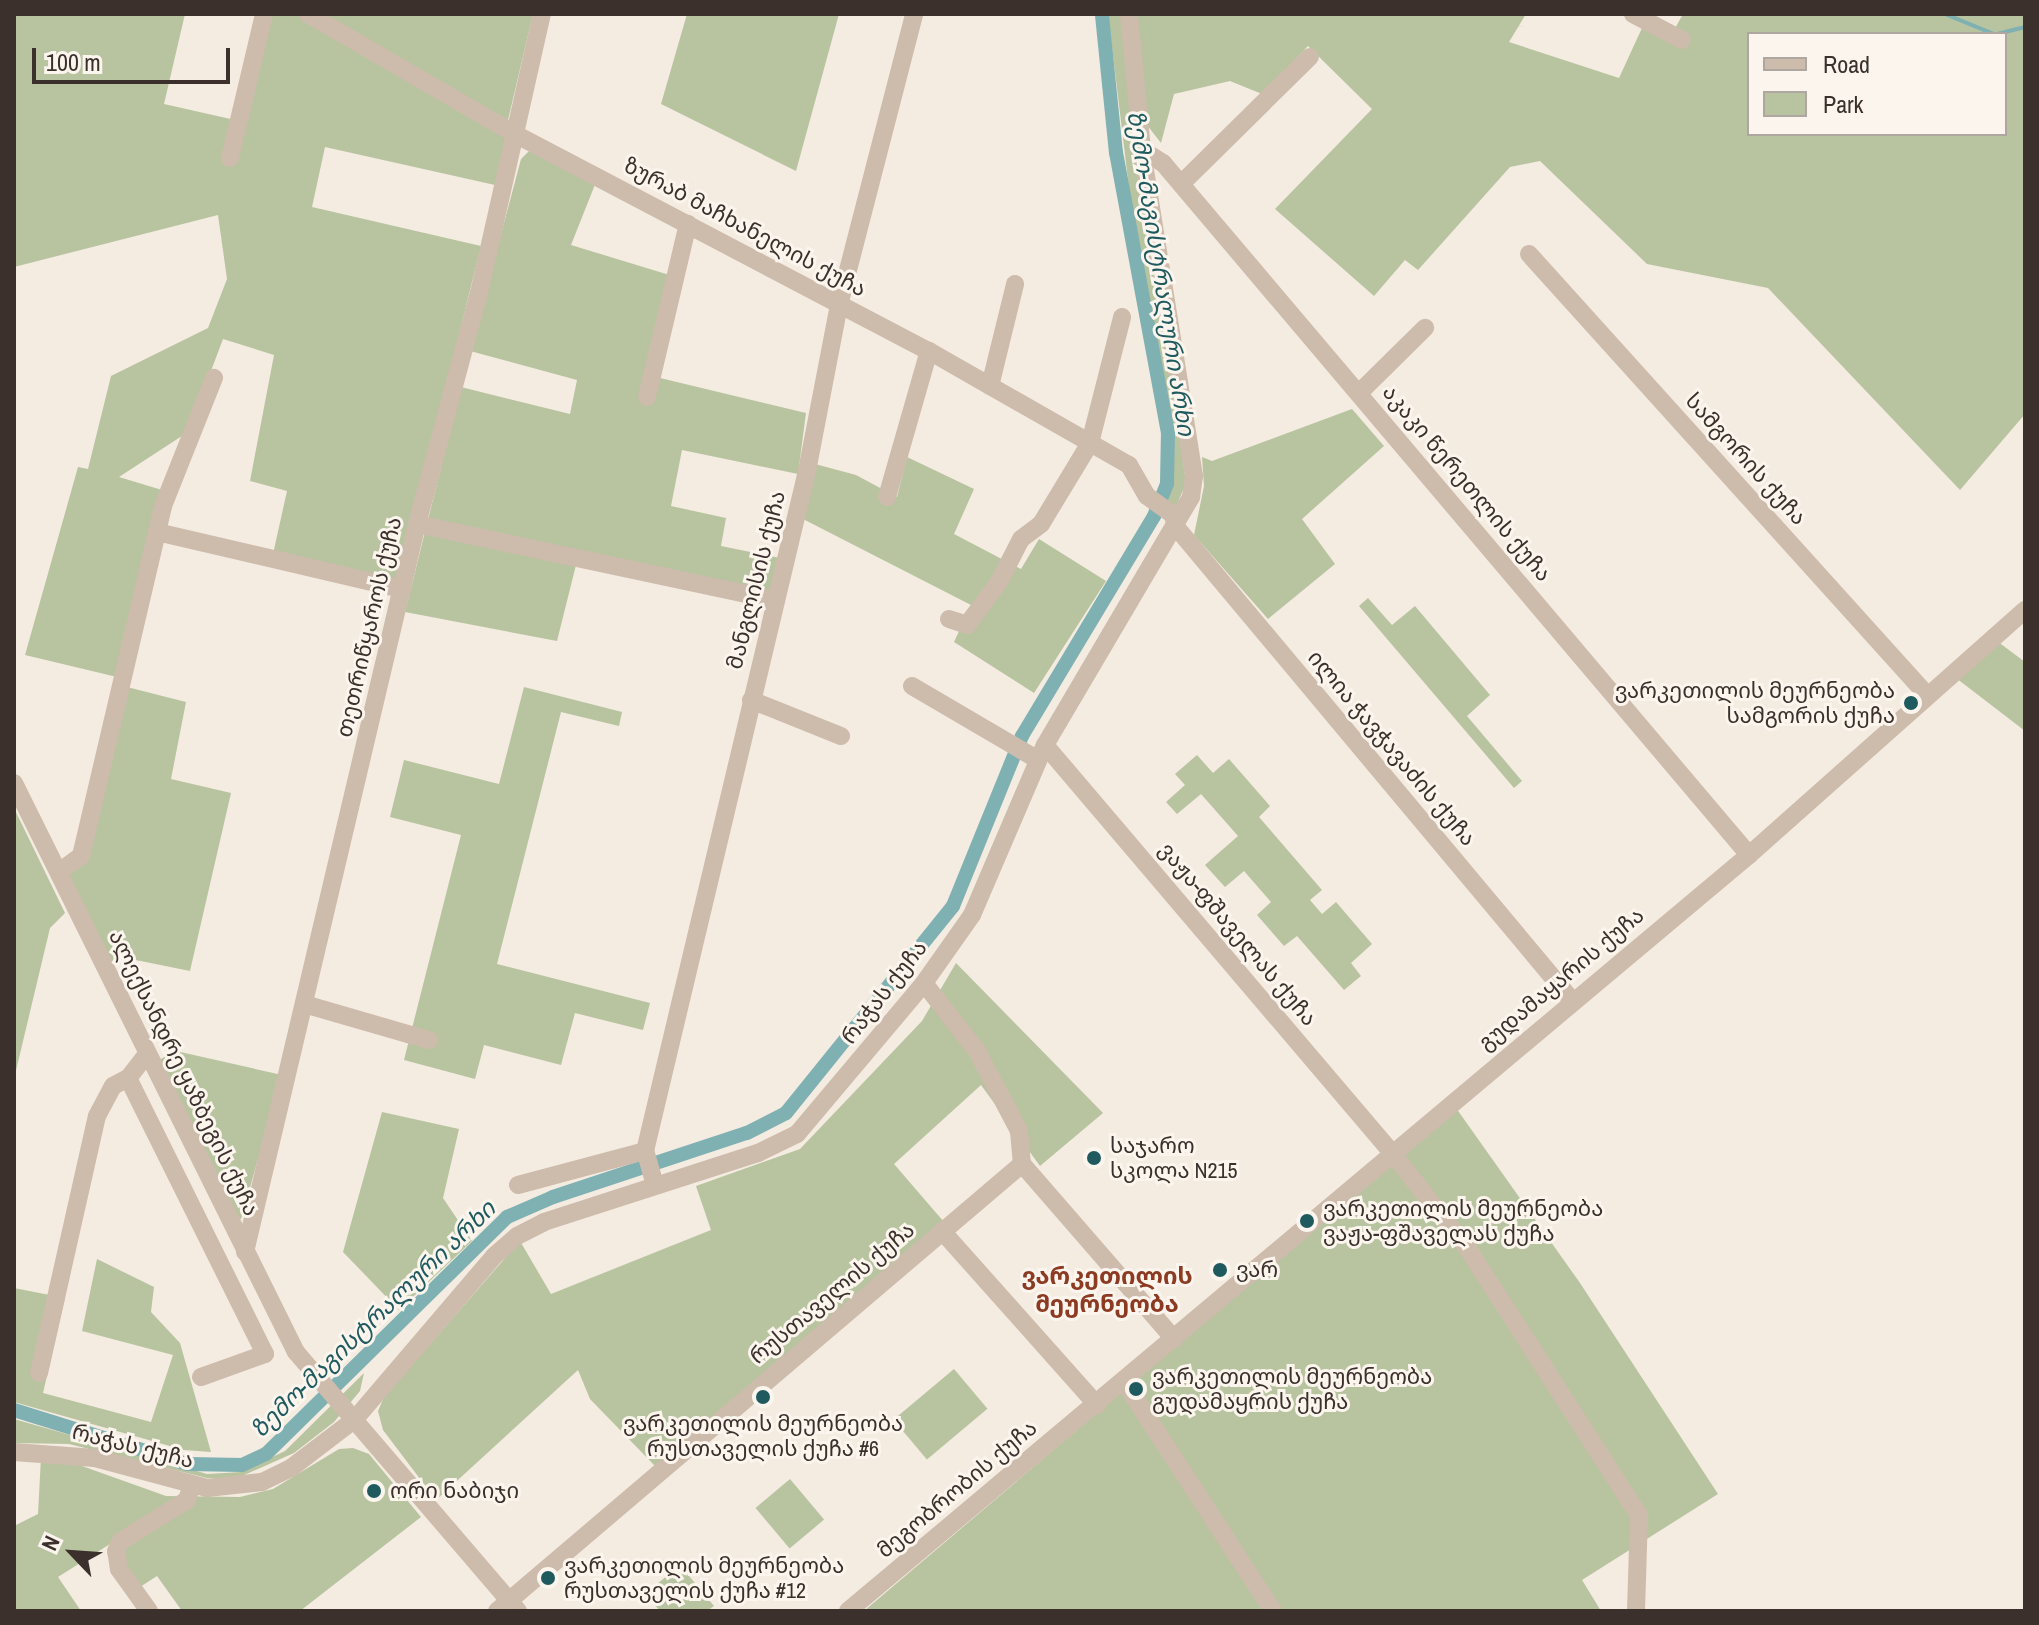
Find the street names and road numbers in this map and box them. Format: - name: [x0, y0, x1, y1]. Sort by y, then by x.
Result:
- street label: ზურაბ მაჩხანელის ქუჩა: [619, 152, 871, 302]
- street label: აკაკი წერეთლის ქუჩა: [1377, 379, 1557, 587]
- street label: სამგორის ქუჩა: [1680, 388, 1812, 530]
- street label: მანგლისის ქუჩა: [721, 488, 791, 672]
- street label: თეთრიწყაროს ქუჩა: [331, 514, 407, 740]
- street label: ილია ჭავჭავაძის ქუჩა: [1302, 645, 1482, 851]
- street label: ვაჟა-ფშაველას ქუჩა: [1153, 837, 1323, 1031]
- street label: გუდამაყარის ქუჩა: [1473, 902, 1649, 1056]
- street label: ალექსანდრე ყაზბეგის ქუჩა: [103, 926, 265, 1220]
- street label: რაჭას ქუჩა: [835, 935, 933, 1049]
- street label: რუსთაველის ქუჩა: [744, 1216, 920, 1370]
- street label: მეგობრობის ქუჩა: [872, 1414, 1042, 1564]
- street label: რაჭას ქუჩა: [70, 1418, 196, 1474]

